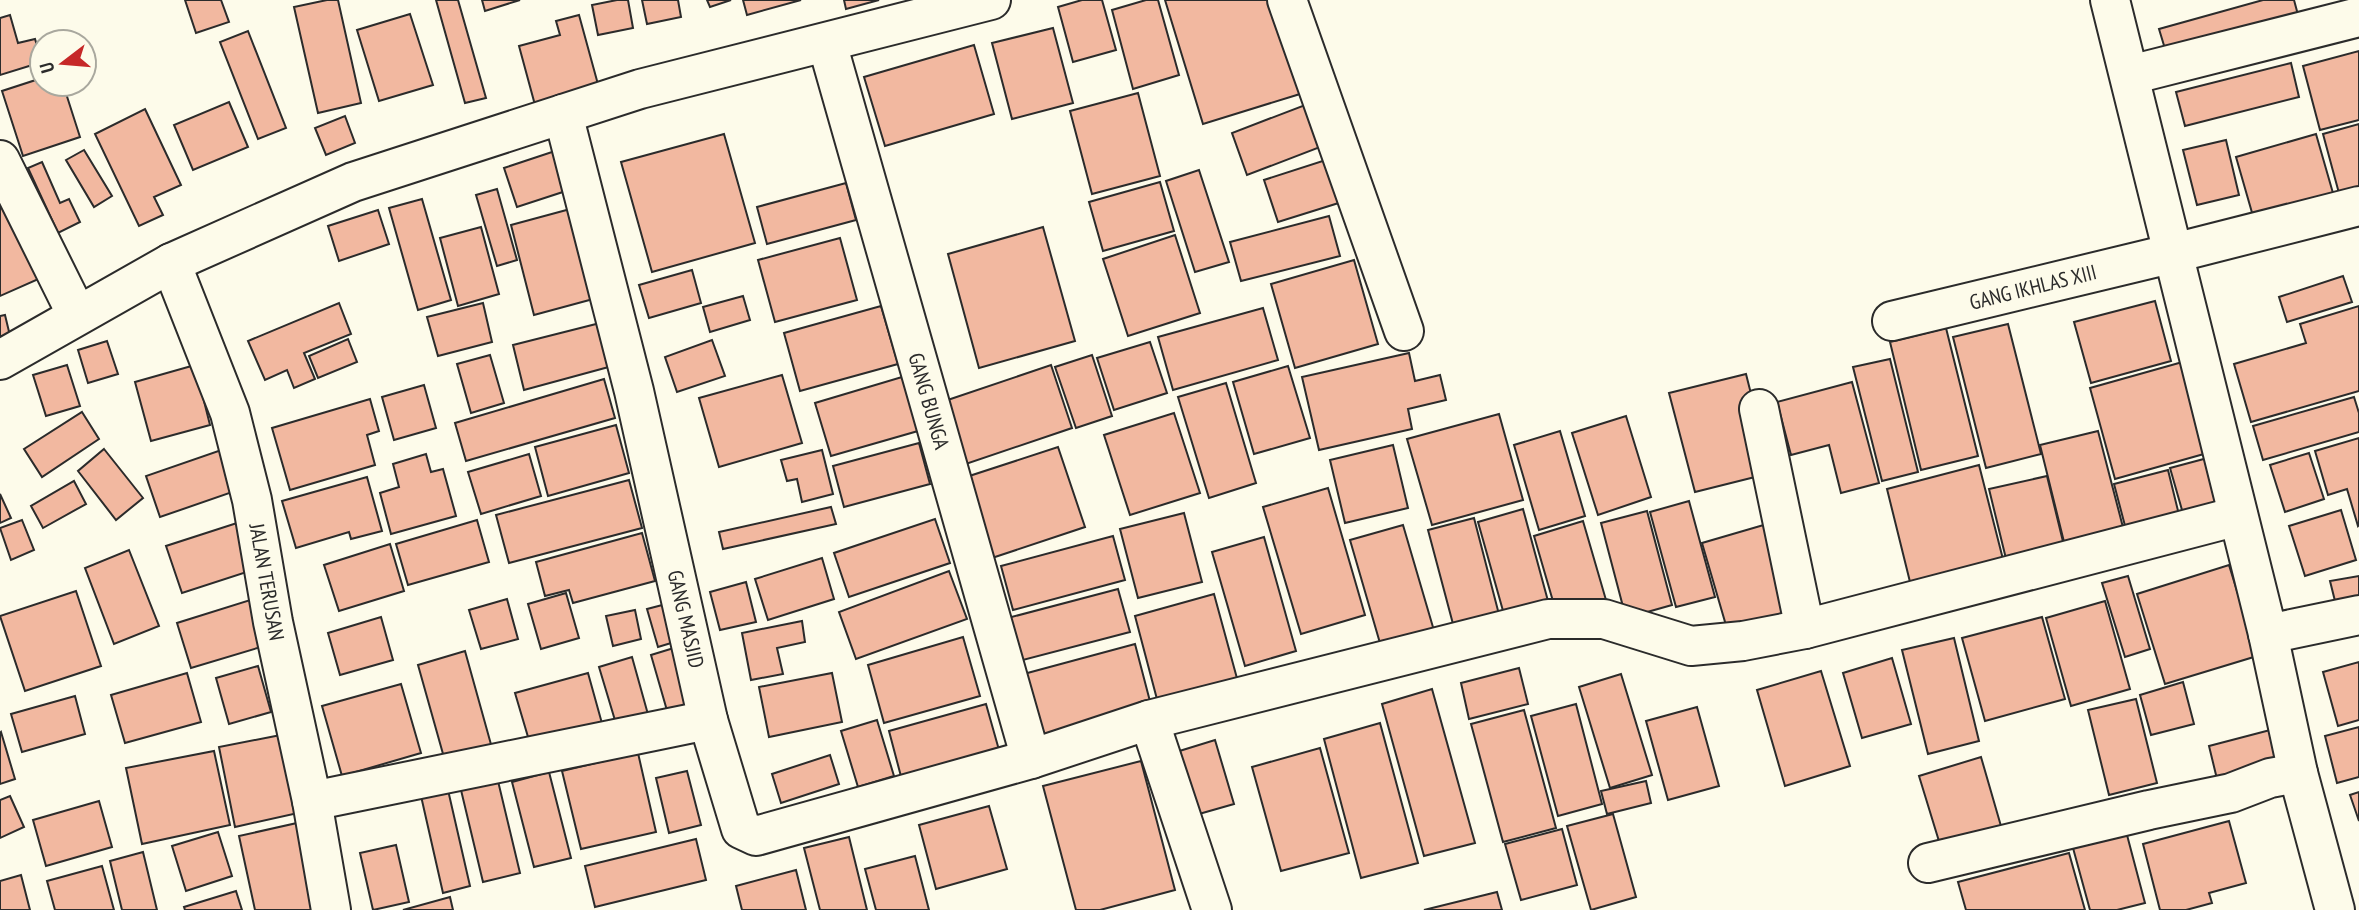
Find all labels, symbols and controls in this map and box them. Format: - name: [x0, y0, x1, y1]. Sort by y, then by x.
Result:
- north arrow: [28, 28, 98, 98]
- text: U: [34, 60, 60, 76]
- street label: GANG IKHLAS XIII: [1967, 258, 2099, 316]
- street label: GANG BUNGA: [902, 350, 956, 452]
- street label: JALAN TERUSAN: [243, 520, 291, 643]
- street label: GANG MASJID: [662, 567, 710, 671]

